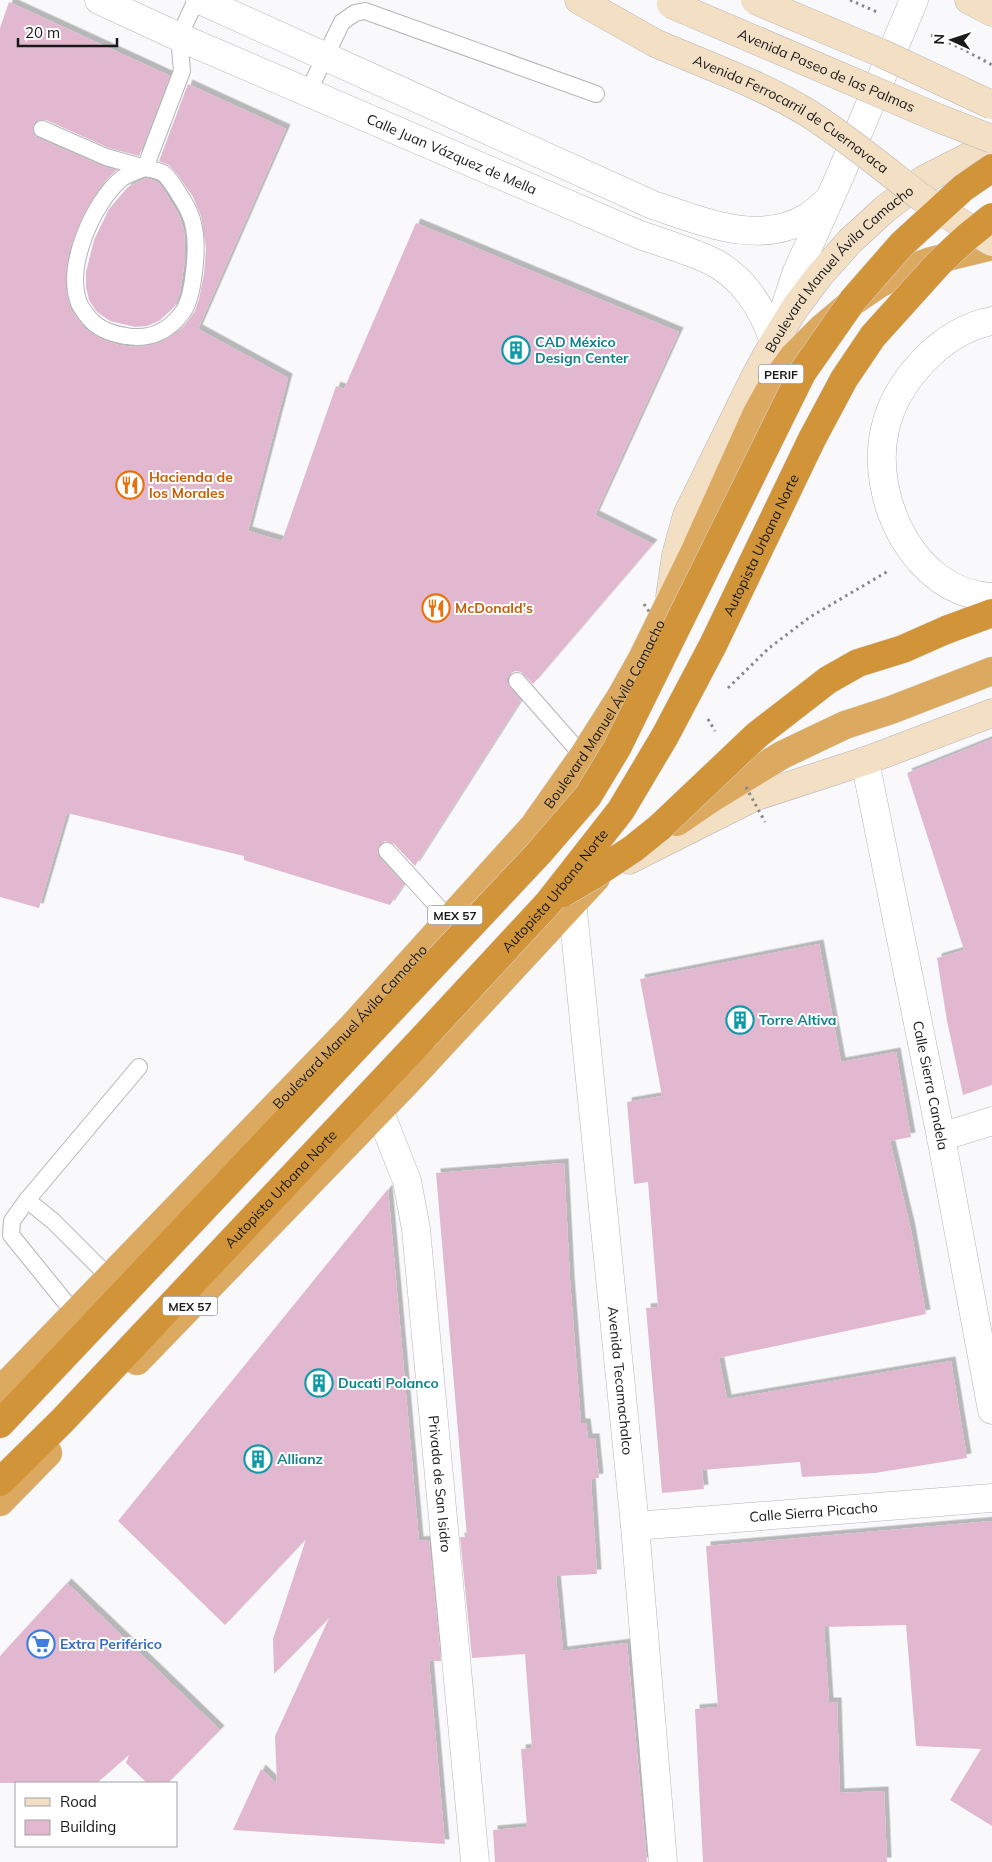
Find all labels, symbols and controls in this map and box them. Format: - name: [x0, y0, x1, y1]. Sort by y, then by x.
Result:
- scale bar: [18, 15, 116, 47]
- north arrow: [927, 15, 977, 65]
- text: 20 m: [25, 23, 60, 42]
- street label: Avenida Paseo de las Palmas: [735, 25, 918, 116]
- text: N: [930, 34, 948, 45]
- street label: Avenida Ferrocarril de Cuernavaca: [690, 51, 892, 177]
- street label: Calle Juan Vázquez de Mella: [364, 110, 540, 199]
- street label: Boulevard Manuel Ávila Camacho: [761, 182, 917, 356]
- place label: CAD México Design Center: [535, 333, 629, 367]
- building icon: CAD México Design Center: [501, 335, 531, 365]
- road number: PERIF: [758, 364, 804, 384]
- place label: Hacienda de los Morales: [149, 468, 233, 502]
- restaurant icon: Hacienda de los Morales: [115, 470, 145, 500]
- street label: Autopista Urbana Norte: [719, 471, 803, 619]
- restaurant icon: McDonald's: [421, 593, 451, 623]
- place label: McDonald's: [455, 599, 533, 617]
- street label: Boulevard Manuel Ávila Camacho: [540, 617, 669, 812]
- street label: Autopista Urbana Norte: [498, 825, 612, 956]
- road number: MEX 57: [428, 906, 482, 924]
- street label: Boulevard Manuel Ávila Camacho: [269, 941, 431, 1113]
- building icon: Torre Altiva: [725, 1005, 755, 1035]
- place label: Torre Altiva: [759, 1011, 837, 1029]
- street label: Calle Sierra Candela: [909, 1019, 952, 1152]
- street label: Autopista Urbana Norte: [221, 1126, 341, 1252]
- road number: MEX 57: [162, 1296, 218, 1315]
- street label: Avenida Tecamachalco: [604, 1305, 637, 1456]
- building icon: Ducati Polanco: [304, 1368, 334, 1398]
- place label: Ducati Polanco: [338, 1374, 439, 1392]
- street label: Privada de San Isidro: [424, 1414, 455, 1553]
- building icon: Allianz: [243, 1444, 273, 1474]
- place label: Allianz: [277, 1450, 323, 1468]
- street label: Calle Sierra Picacho: [749, 1498, 878, 1526]
- supermarket icon: Extra Periférico: [26, 1629, 56, 1659]
- place label: Extra Periférico: [60, 1635, 162, 1653]
- legend: [15, 1782, 178, 1847]
- text: Road: [60, 1792, 97, 1811]
- text: Building: [60, 1817, 116, 1836]

